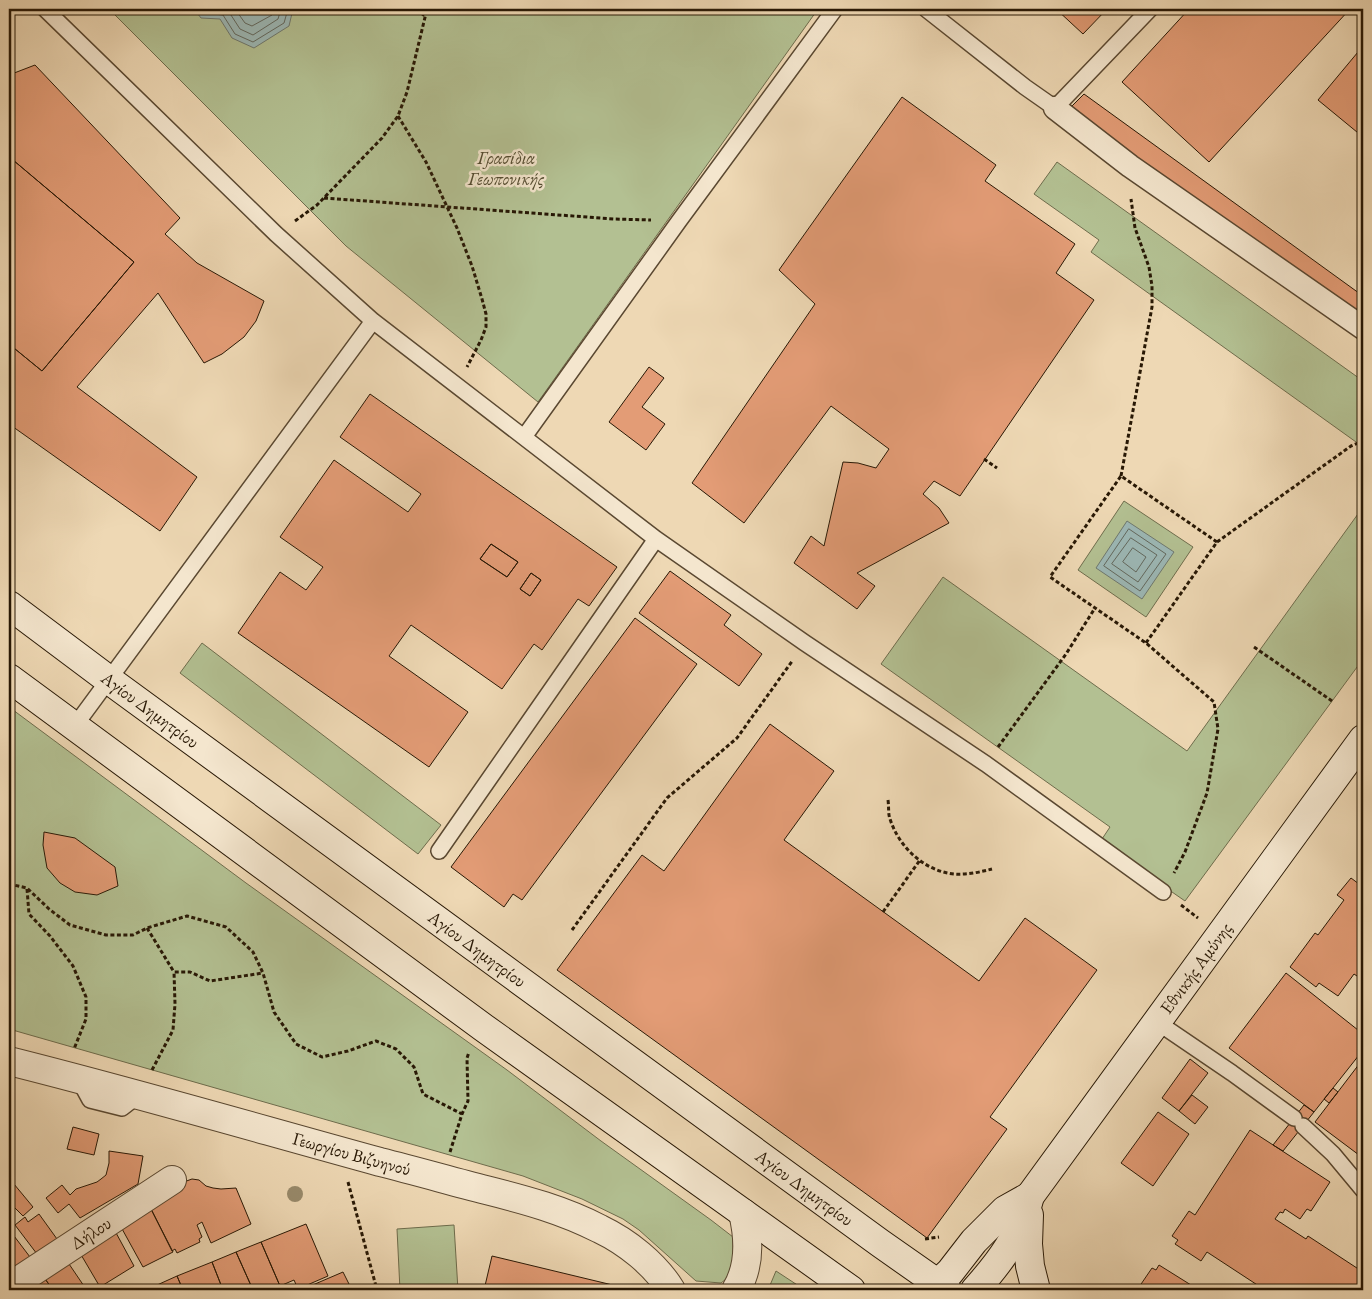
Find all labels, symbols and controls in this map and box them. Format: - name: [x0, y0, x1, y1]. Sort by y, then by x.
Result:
- park label: Γρασίδια Γεωπονικής: [467, 146, 545, 190]
- street label: Αγίου Δημητρίου: [96, 666, 204, 753]
- street label: Αγίου Δημητρίου: [423, 905, 531, 992]
- street label: Εθνικής Αμύνης: [1155, 918, 1237, 1018]
- street label: Γεωργίου Βιζυηνού: [290, 1126, 413, 1180]
- street label: Αγίου Δημητρίου: [750, 1143, 858, 1231]
- street label: Δήλου: [66, 1211, 115, 1254]

